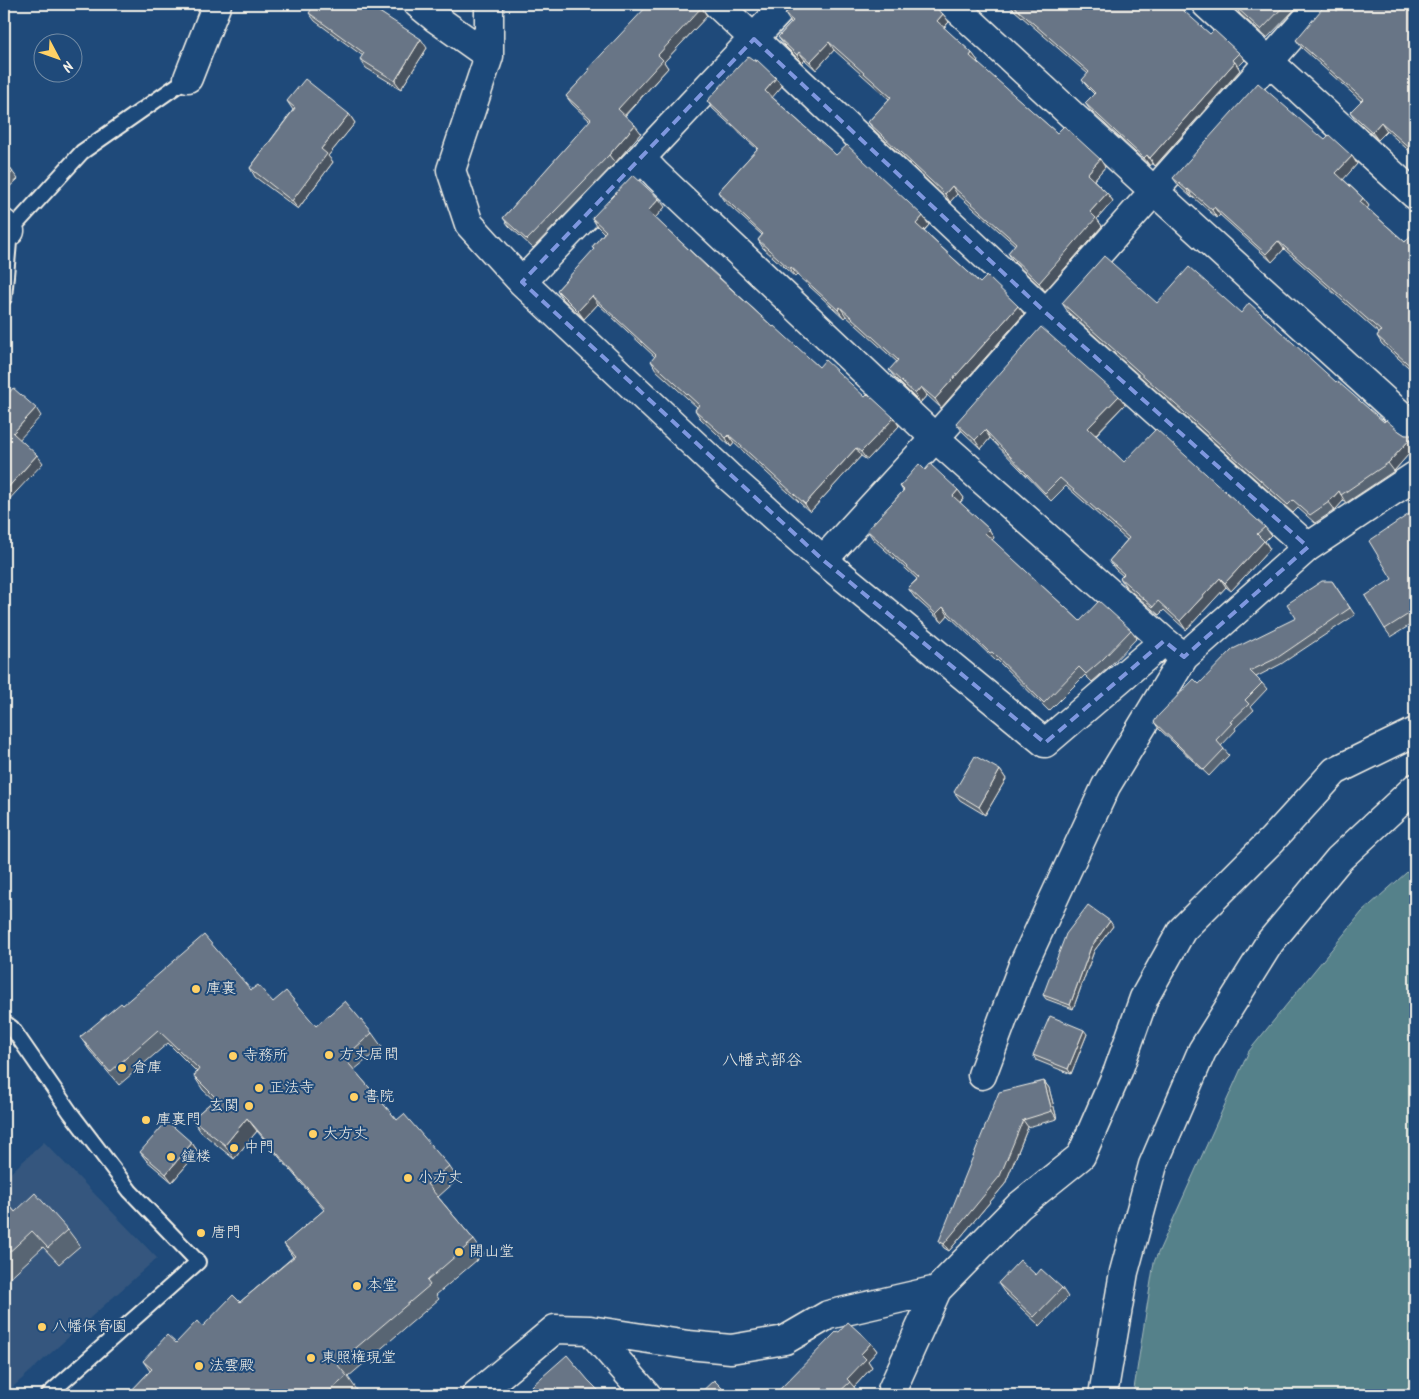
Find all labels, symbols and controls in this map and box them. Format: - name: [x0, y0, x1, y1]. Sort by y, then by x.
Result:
- north arrow: [32, 32, 82, 82]
- text: N: [56, 55, 78, 77]
- place label: 庫裏: [206, 977, 236, 1001]
- marker: 庫裏: [190, 983, 202, 995]
- place label: 方丈居間: [339, 1043, 399, 1067]
- place label: 寺務所: [243, 1044, 288, 1068]
- district label: 八幡式部谷: [722, 1048, 802, 1073]
- marker: 方丈居間: [323, 1049, 335, 1061]
- marker: 寺務所: [227, 1050, 239, 1062]
- place label: 倉庫: [132, 1056, 162, 1080]
- marker: 倉庫: [116, 1062, 128, 1074]
- place label: 正法寺: [269, 1076, 314, 1100]
- marker: 正法寺: [253, 1082, 265, 1094]
- place label: 書院: [364, 1085, 394, 1109]
- marker: 書院: [348, 1091, 360, 1103]
- place label: 玄関: [209, 1094, 239, 1118]
- marker: 玄関: [243, 1100, 255, 1112]
- place label: 庫裏門: [156, 1108, 201, 1132]
- marker: 庫裏門: [140, 1114, 152, 1126]
- place label: 大方丈: [323, 1122, 368, 1146]
- marker: 大方丈: [307, 1128, 319, 1140]
- place label: 中門: [244, 1136, 274, 1160]
- marker: 中門: [228, 1142, 240, 1154]
- place label: 鐘楼: [181, 1145, 211, 1169]
- marker: 鐘楼: [165, 1151, 177, 1163]
- place label: 小方丈: [418, 1166, 463, 1190]
- marker: 小方丈: [402, 1172, 414, 1184]
- place label: 唐門: [211, 1221, 241, 1245]
- marker: 唐門: [195, 1227, 207, 1239]
- place label: 開山堂: [469, 1240, 514, 1264]
- marker: 開山堂: [453, 1246, 465, 1258]
- place label: 本堂: [367, 1274, 397, 1298]
- marker: 本堂: [351, 1280, 363, 1292]
- place label: 八幡保育園: [52, 1315, 127, 1339]
- marker: 八幡保育園: [36, 1321, 48, 1333]
- place label: 東照権現堂: [321, 1346, 396, 1370]
- marker: 東照権現堂: [305, 1352, 317, 1364]
- place label: 法雲殿: [209, 1354, 254, 1378]
- marker: 法雲殿: [193, 1360, 205, 1372]

